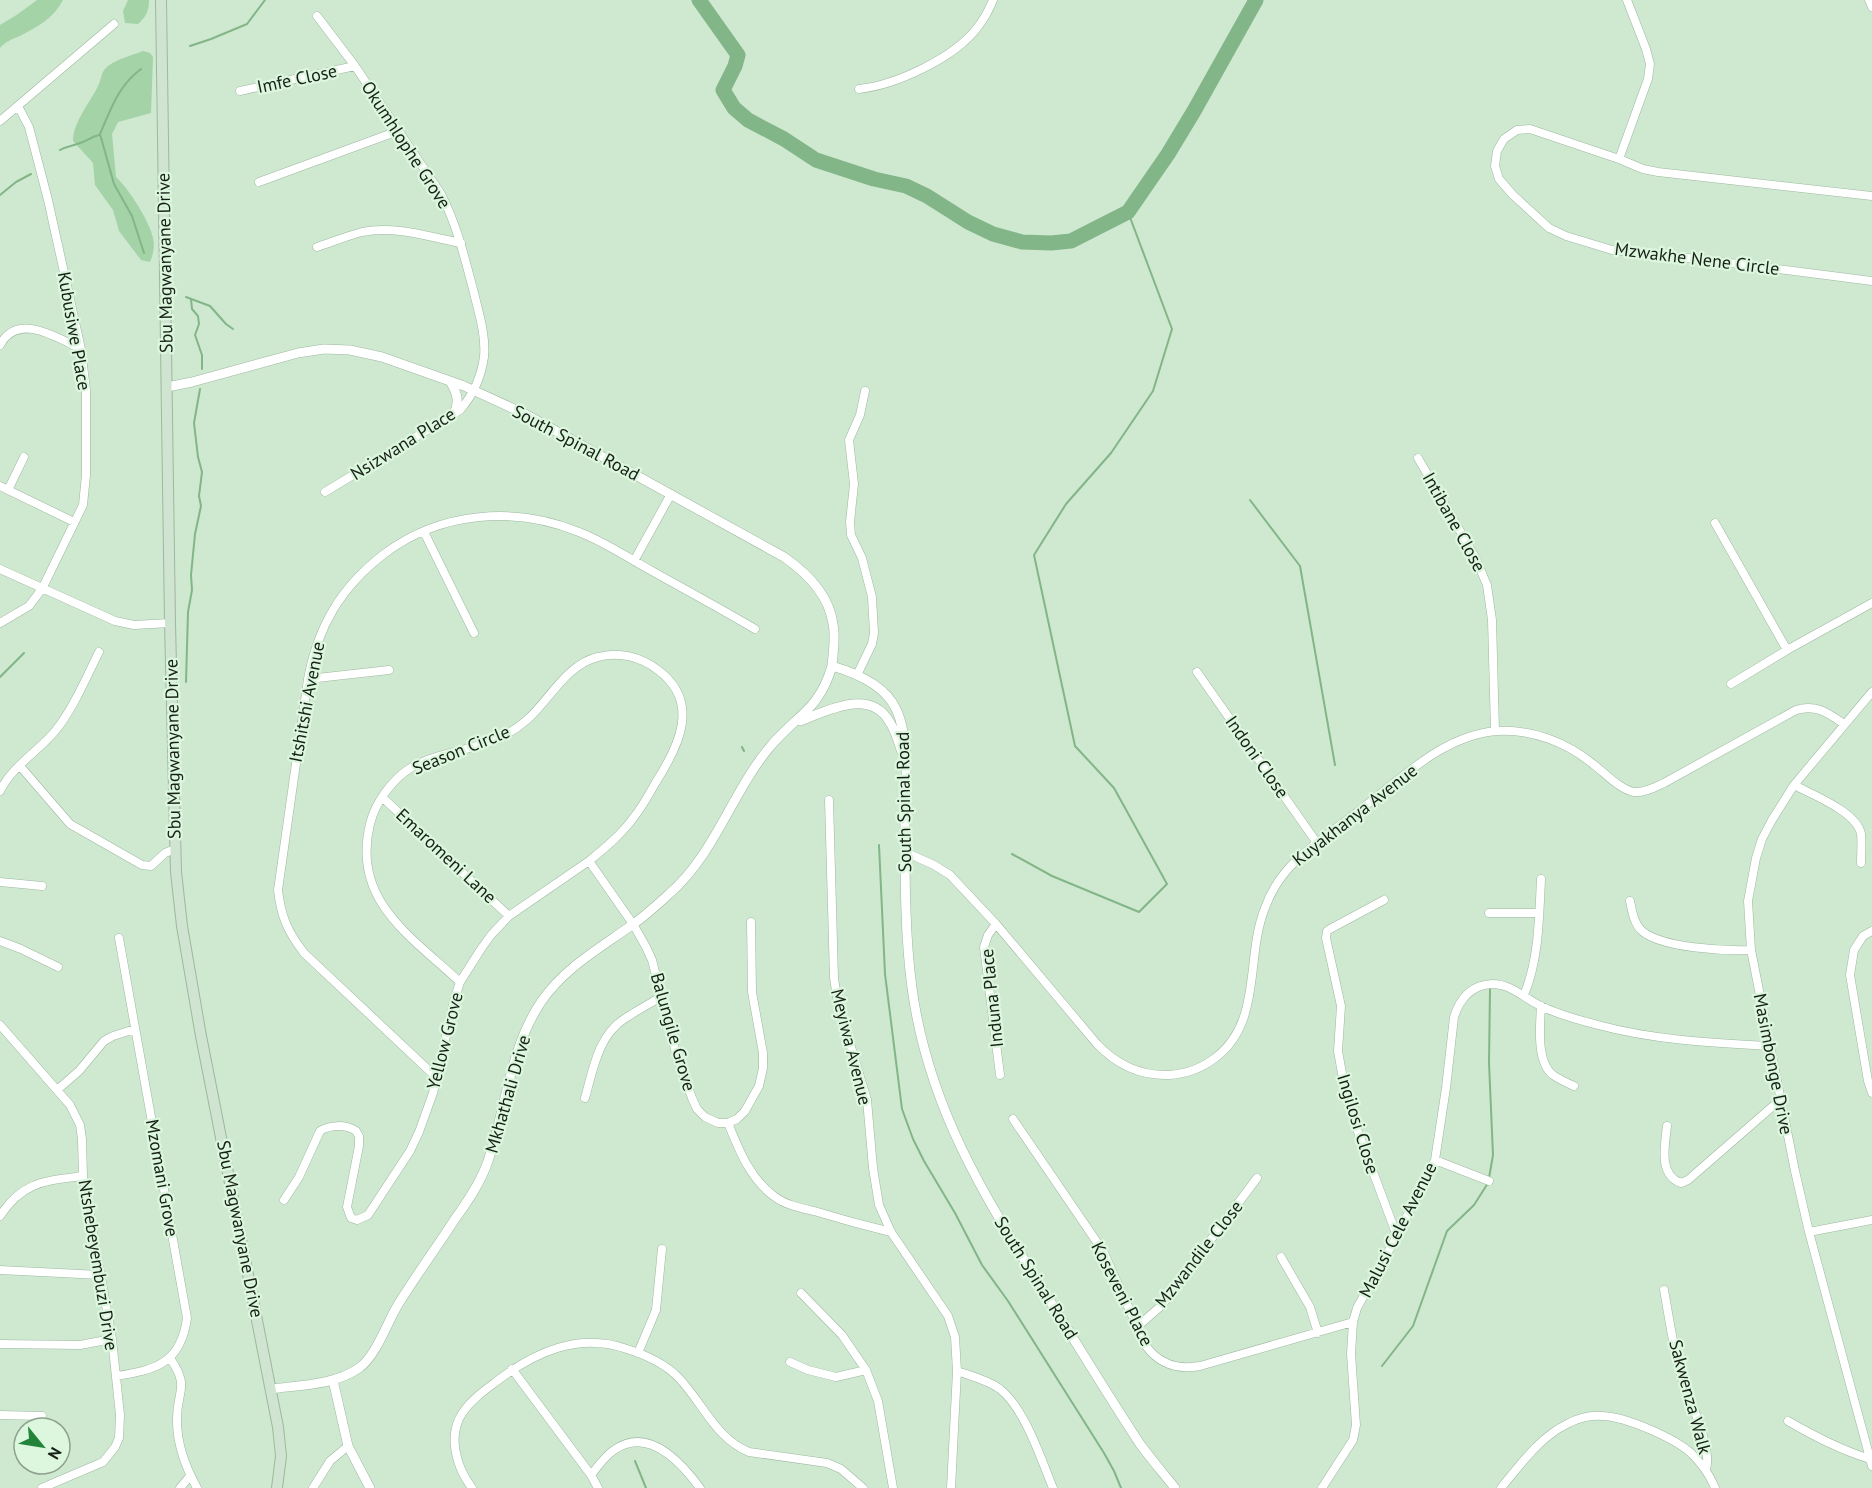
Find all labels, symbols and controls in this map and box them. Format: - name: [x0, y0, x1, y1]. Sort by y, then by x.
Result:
- street label: Imfe Close: [255, 59, 339, 98]
- street label: Okumhlophe Grove: [357, 77, 456, 213]
- street label: Sbu Magwanyane Drive: [151, 173, 178, 353]
- street label: Mzwakhe Nene Circle: [1613, 237, 1781, 280]
- street label: Kubusiwe Place: [53, 270, 96, 392]
- street label: South Spinal Road: [509, 399, 644, 486]
- street label: Nsizwana Place: [346, 402, 459, 485]
- street label: Intibane Close: [1418, 468, 1491, 576]
- street label: Itshitshi Avenue: [284, 640, 329, 764]
- street label: Sbu Magwanyane Drive: [159, 659, 186, 839]
- street label: Indoni Close: [1221, 711, 1294, 803]
- street label: Season Circle: [409, 720, 513, 780]
- street label: South Spinal Road: [891, 731, 916, 873]
- street label: Kuyakhanya Avenue: [1288, 759, 1422, 871]
- street label: Emaromeni Lane: [391, 803, 501, 908]
- street label: Induna Place: [975, 948, 1008, 1049]
- street label: Balungile Grove: [646, 970, 701, 1094]
- street label: Meyiwa Avenue: [826, 986, 877, 1107]
- street label: Yellow Grove: [421, 990, 468, 1092]
- street label: Masimbonge Drive: [1749, 991, 1798, 1136]
- street label: Mkhathali Drive: [480, 1032, 535, 1156]
- street label: Ingilosi Close: [1332, 1071, 1385, 1177]
- street label: Mzomani Grove: [141, 1117, 184, 1238]
- street label: Sbu Magwanyane Drive: [212, 1138, 269, 1319]
- street label: Malusi Cele Avenue: [1353, 1158, 1442, 1301]
- street label: Ntshebeyembuzi Drive: [74, 1178, 123, 1352]
- street label: Mzwandile Close: [1150, 1195, 1248, 1312]
- street label: South Spinal Road: [989, 1212, 1083, 1344]
- street label: Koseveni Place: [1086, 1238, 1159, 1350]
- street label: Sakwenza Walk: [1664, 1337, 1717, 1457]
- north arrow: [12, 1416, 72, 1476]
- text: N: [44, 1444, 66, 1463]

